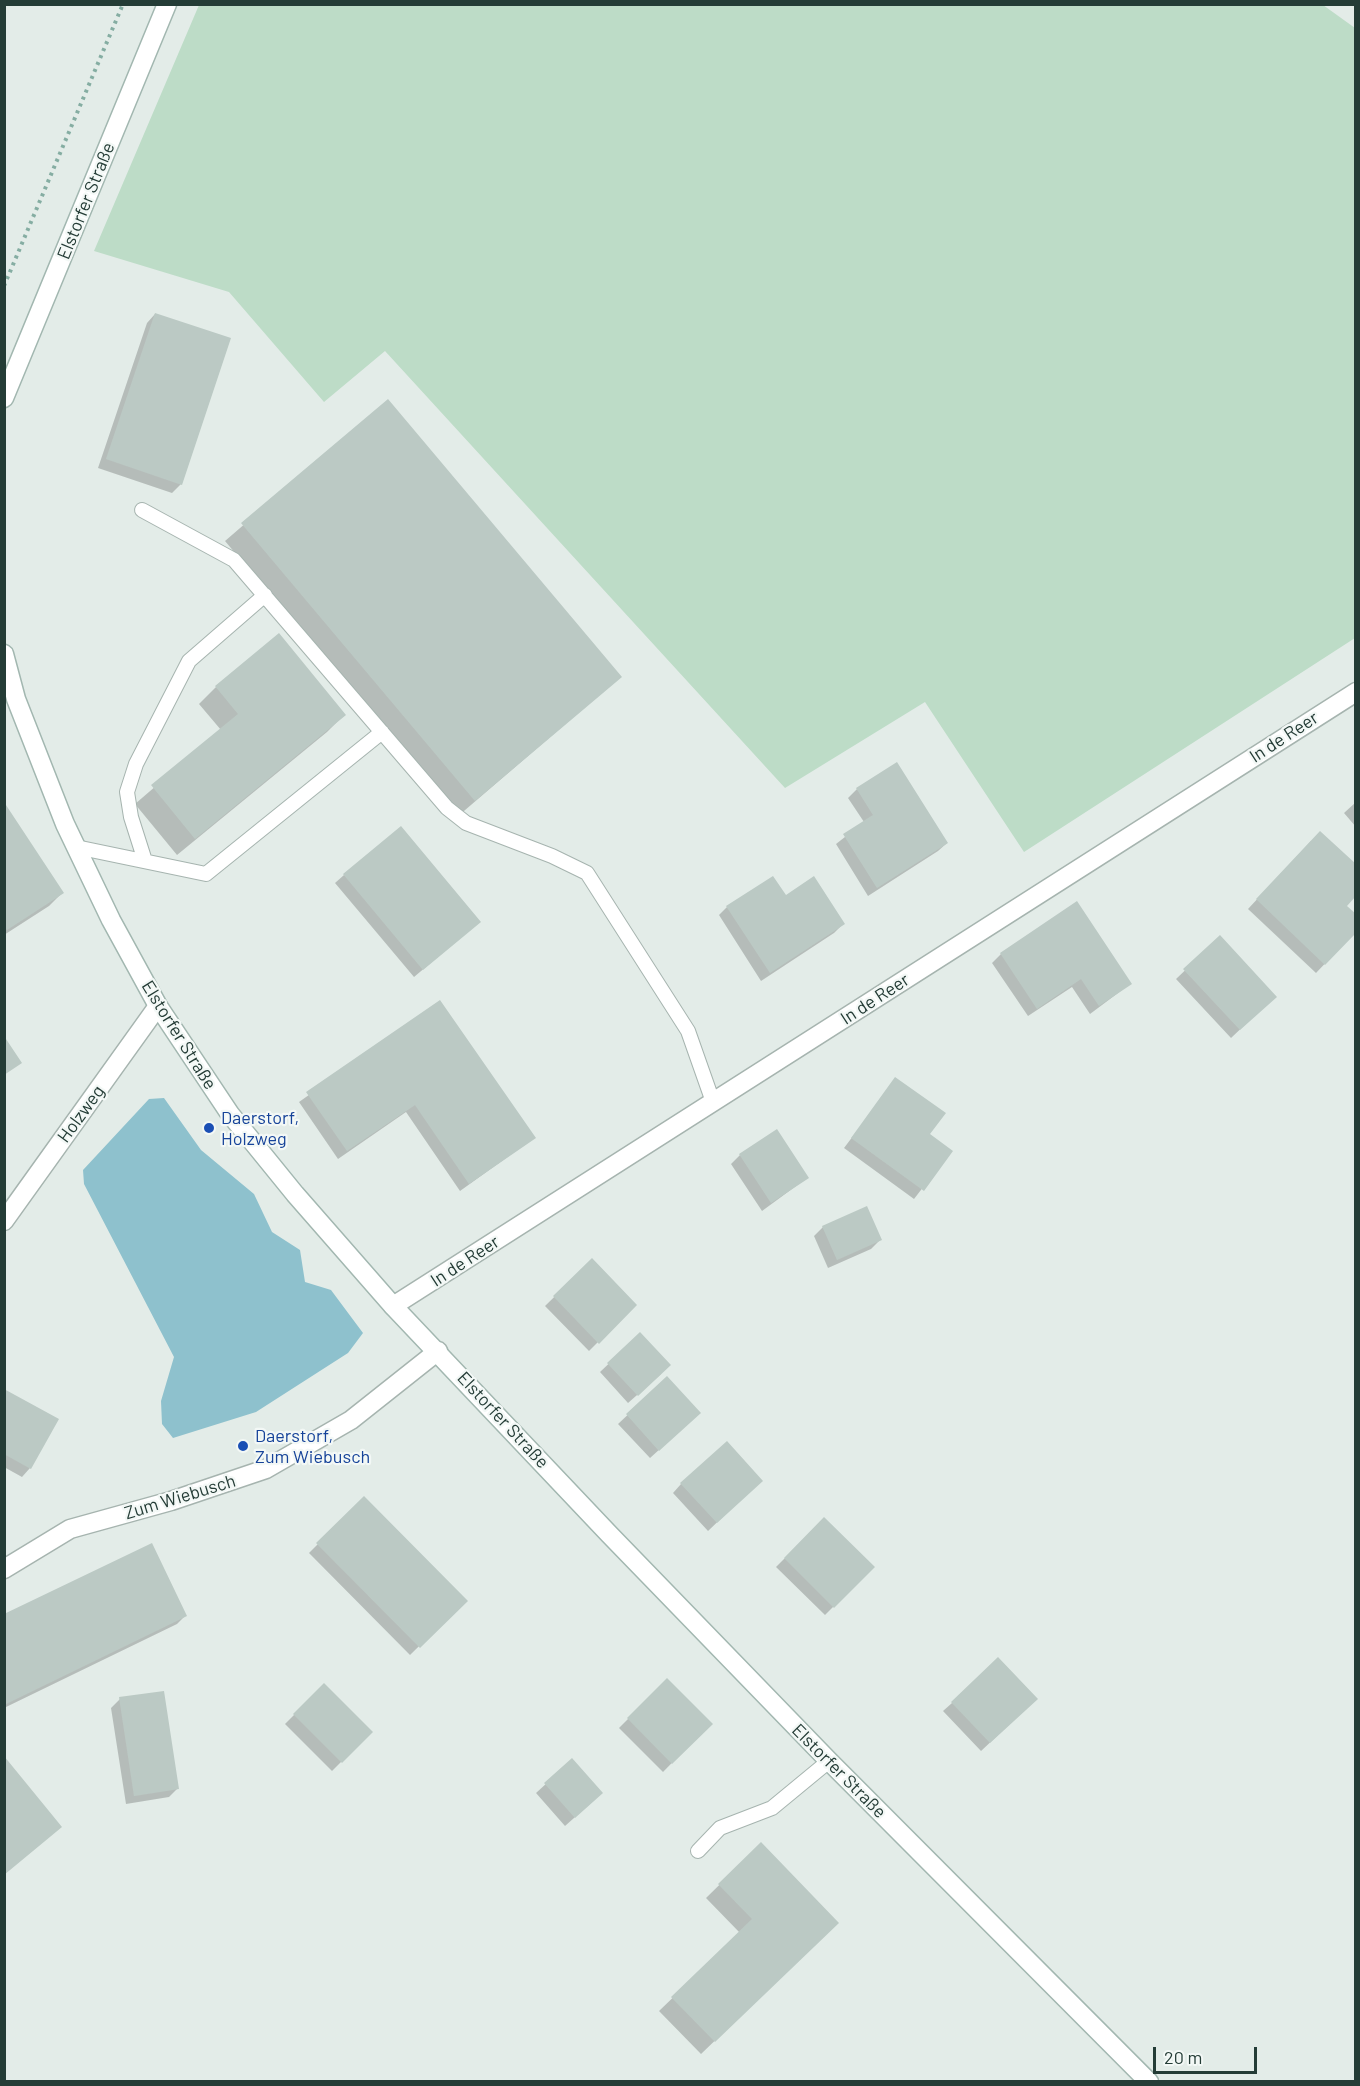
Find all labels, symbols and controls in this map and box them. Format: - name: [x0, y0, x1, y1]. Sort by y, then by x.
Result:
- street label: Elstorfer Straße: [53, 139, 119, 263]
- street label: In de Reer: [1246, 707, 1322, 767]
- street label: In de Reer: [837, 969, 913, 1029]
- street label: Elstorfer Straße: [137, 977, 221, 1093]
- street label: Holzweg: [53, 1081, 109, 1147]
- place label: Daerstorf, Holzweg: [221, 1107, 299, 1150]
- marker: Daerstorf, Holzweg: [202, 1121, 216, 1135]
- street label: In de Reer: [427, 1231, 503, 1291]
- street label: Elstorfer Straße: [453, 1367, 553, 1473]
- place label: Daerstorf, Zum Wiebusch: [255, 1425, 370, 1468]
- marker: Daerstorf, Zum Wiebusch: [236, 1439, 250, 1453]
- street label: Zum Wiebusch: [122, 1470, 238, 1524]
- street label: Elstorfer Straße: [787, 1719, 891, 1823]
- scale bar: [1156, 2035, 1260, 2073]
- text: 20 m: [1164, 2046, 1202, 2068]

